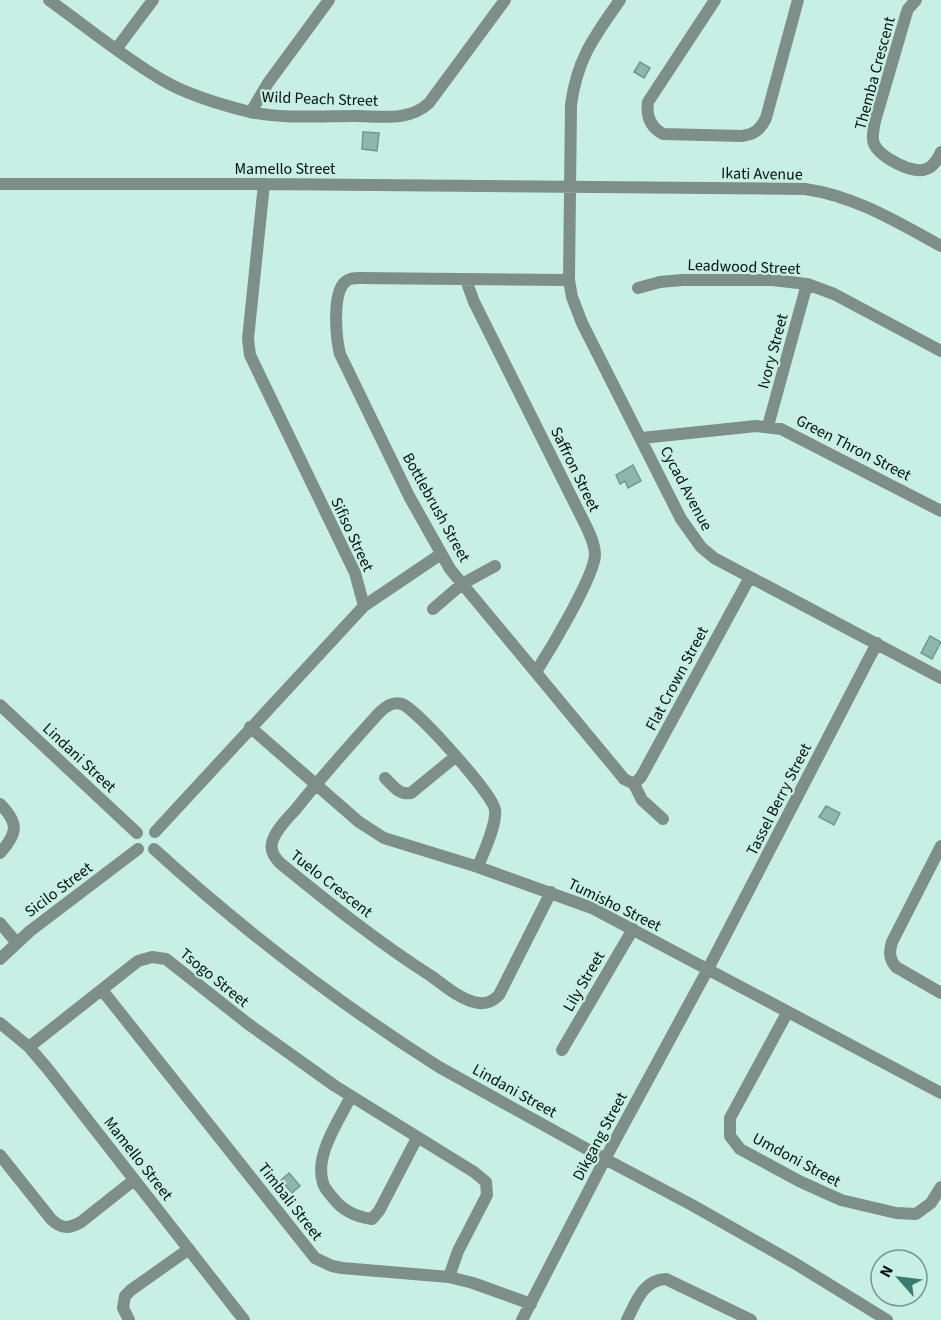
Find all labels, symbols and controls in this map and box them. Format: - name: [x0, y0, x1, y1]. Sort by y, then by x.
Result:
- street label: Themba Crescent: [849, 14, 901, 132]
- street label: Wild Peach Street: [261, 86, 379, 112]
- street label: Mamello Street: [234, 158, 336, 180]
- street label: Ikati Avenue: [721, 162, 803, 186]
- street label: Leadwood Street: [687, 254, 802, 280]
- street label: Ivory Street: [752, 311, 794, 391]
- street label: Green Thron Street: [792, 409, 915, 487]
- street label: Saffron Street: [545, 423, 605, 516]
- street label: Cycad Avenue: [655, 442, 718, 535]
- street label: Bottlebrush Street: [397, 449, 476, 567]
- street label: Sifiso Street: [325, 494, 379, 576]
- street label: Flat Crown Street: [640, 622, 714, 734]
- street label: Lindani Street: [38, 718, 121, 798]
- street label: Tassel Berry Street: [741, 739, 817, 860]
- street label: Tuelo Crescent: [286, 845, 377, 923]
- street label: Sicilo Street: [20, 857, 98, 923]
- street label: Tumisho Street: [564, 873, 665, 937]
- street label: Tsogo Street: [175, 943, 254, 1013]
- street label: Lily Street: [558, 947, 610, 1016]
- street label: Lindani Street: [468, 1059, 561, 1123]
- street label: Dikgang Street: [567, 1088, 633, 1185]
- street label: Mamello Street: [98, 1112, 178, 1206]
- street label: Umdoni Street: [748, 1127, 845, 1193]
- street label: Timbali Street: [253, 1158, 328, 1246]
- north arrow: [869, 1248, 929, 1308]
- text: N: [874, 1262, 899, 1281]

